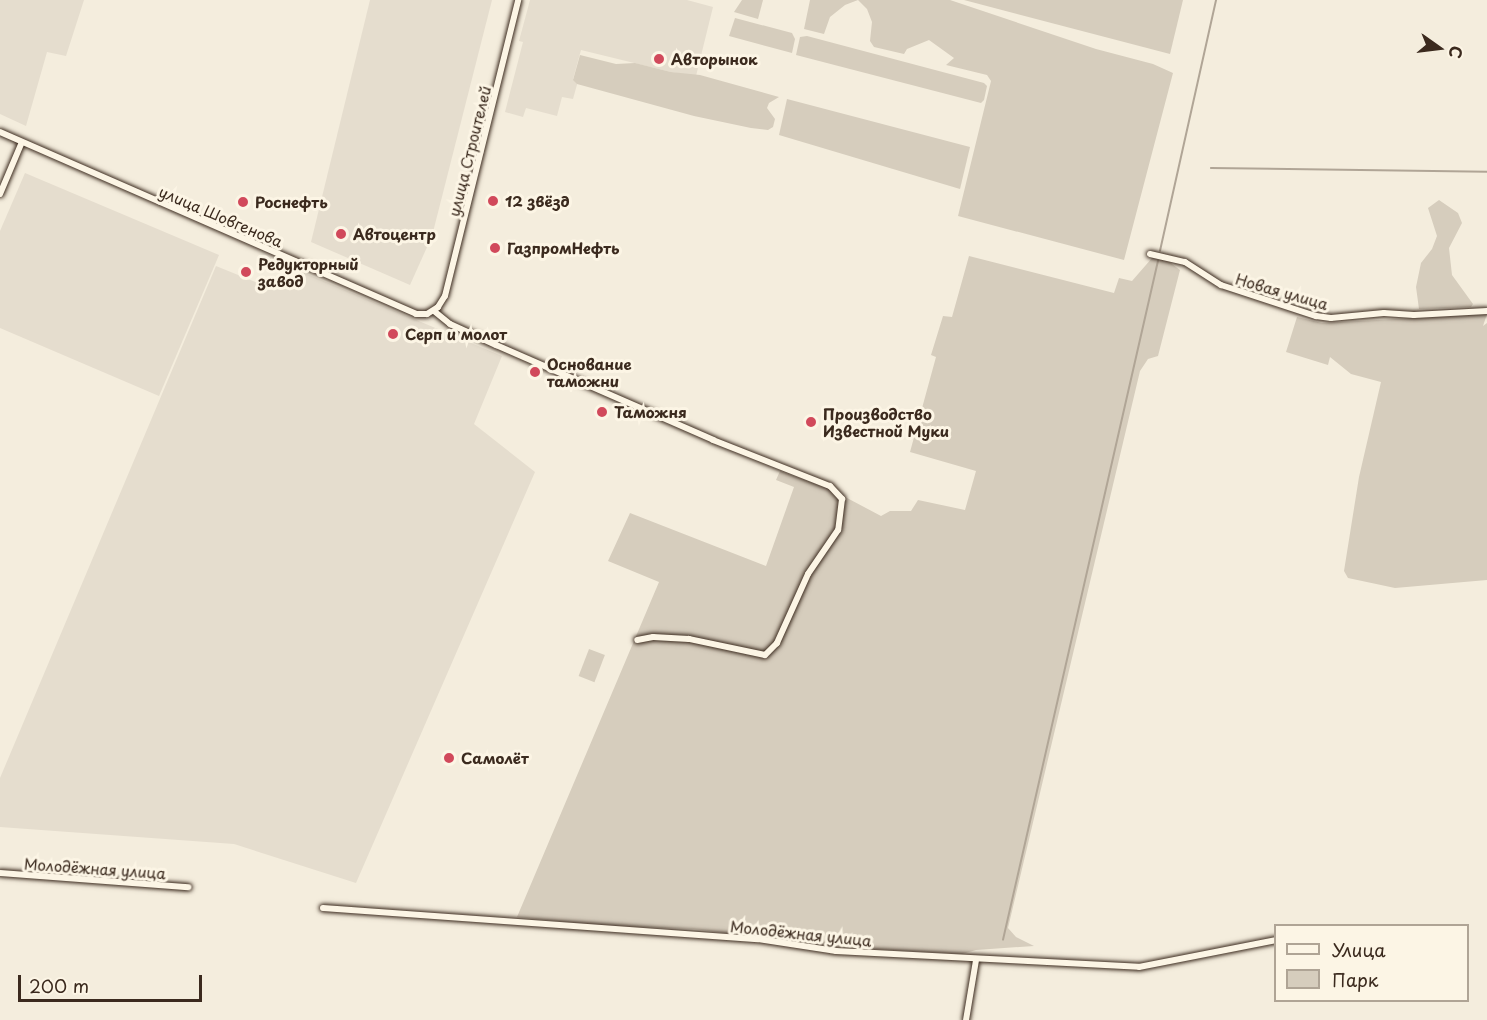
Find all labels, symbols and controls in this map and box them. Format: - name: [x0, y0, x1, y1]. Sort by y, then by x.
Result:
- north arrow: [1409, 18, 1469, 78]
- text: С: [1443, 44, 1470, 61]
- place label: Авторынок: [671, 50, 758, 68]
- marker: Авторынок: [652, 52, 666, 66]
- street label: улица Строителей: [444, 83, 494, 219]
- street label: улица Шовгенова: [156, 182, 286, 250]
- place label: 12 звёзд: [505, 192, 570, 210]
- place label: Роснефть: [255, 193, 328, 211]
- marker: 12 звёзд: [486, 194, 500, 208]
- marker: Роснефть: [236, 195, 250, 209]
- place label: Автоцентр: [353, 225, 436, 243]
- marker: Автоцентр: [334, 227, 348, 241]
- place label: ГазпромНефть: [507, 239, 620, 257]
- marker: ГазпромНефть: [488, 241, 502, 255]
- place label: Редукторный завод: [258, 254, 359, 289]
- marker: Редукторный завод: [239, 265, 253, 279]
- street label: Новая улица: [1233, 269, 1331, 313]
- place label: Серп и молот: [405, 325, 509, 343]
- marker: Серп и молот: [386, 327, 400, 341]
- place label: Основание таможни: [547, 354, 632, 389]
- marker: Основание таможни: [528, 365, 542, 379]
- place label: Таможня: [614, 403, 687, 421]
- place label: Производство Известной Муки: [823, 404, 950, 439]
- marker: Таможня: [595, 405, 609, 419]
- marker: Производство Известной Муки: [804, 415, 818, 429]
- place label: Самолёт: [461, 749, 529, 767]
- marker: Самолёт: [442, 751, 456, 765]
- street label: Молодёжная улица: [23, 854, 167, 882]
- street label: Молодёжная улица: [729, 917, 873, 949]
- legend: [1274, 924, 1469, 1002]
- text: Улица: [1332, 936, 1386, 963]
- scale bar: [21, 963, 206, 1001]
- text: Парк: [1332, 966, 1378, 993]
- text: 200 m: [29, 972, 89, 999]

